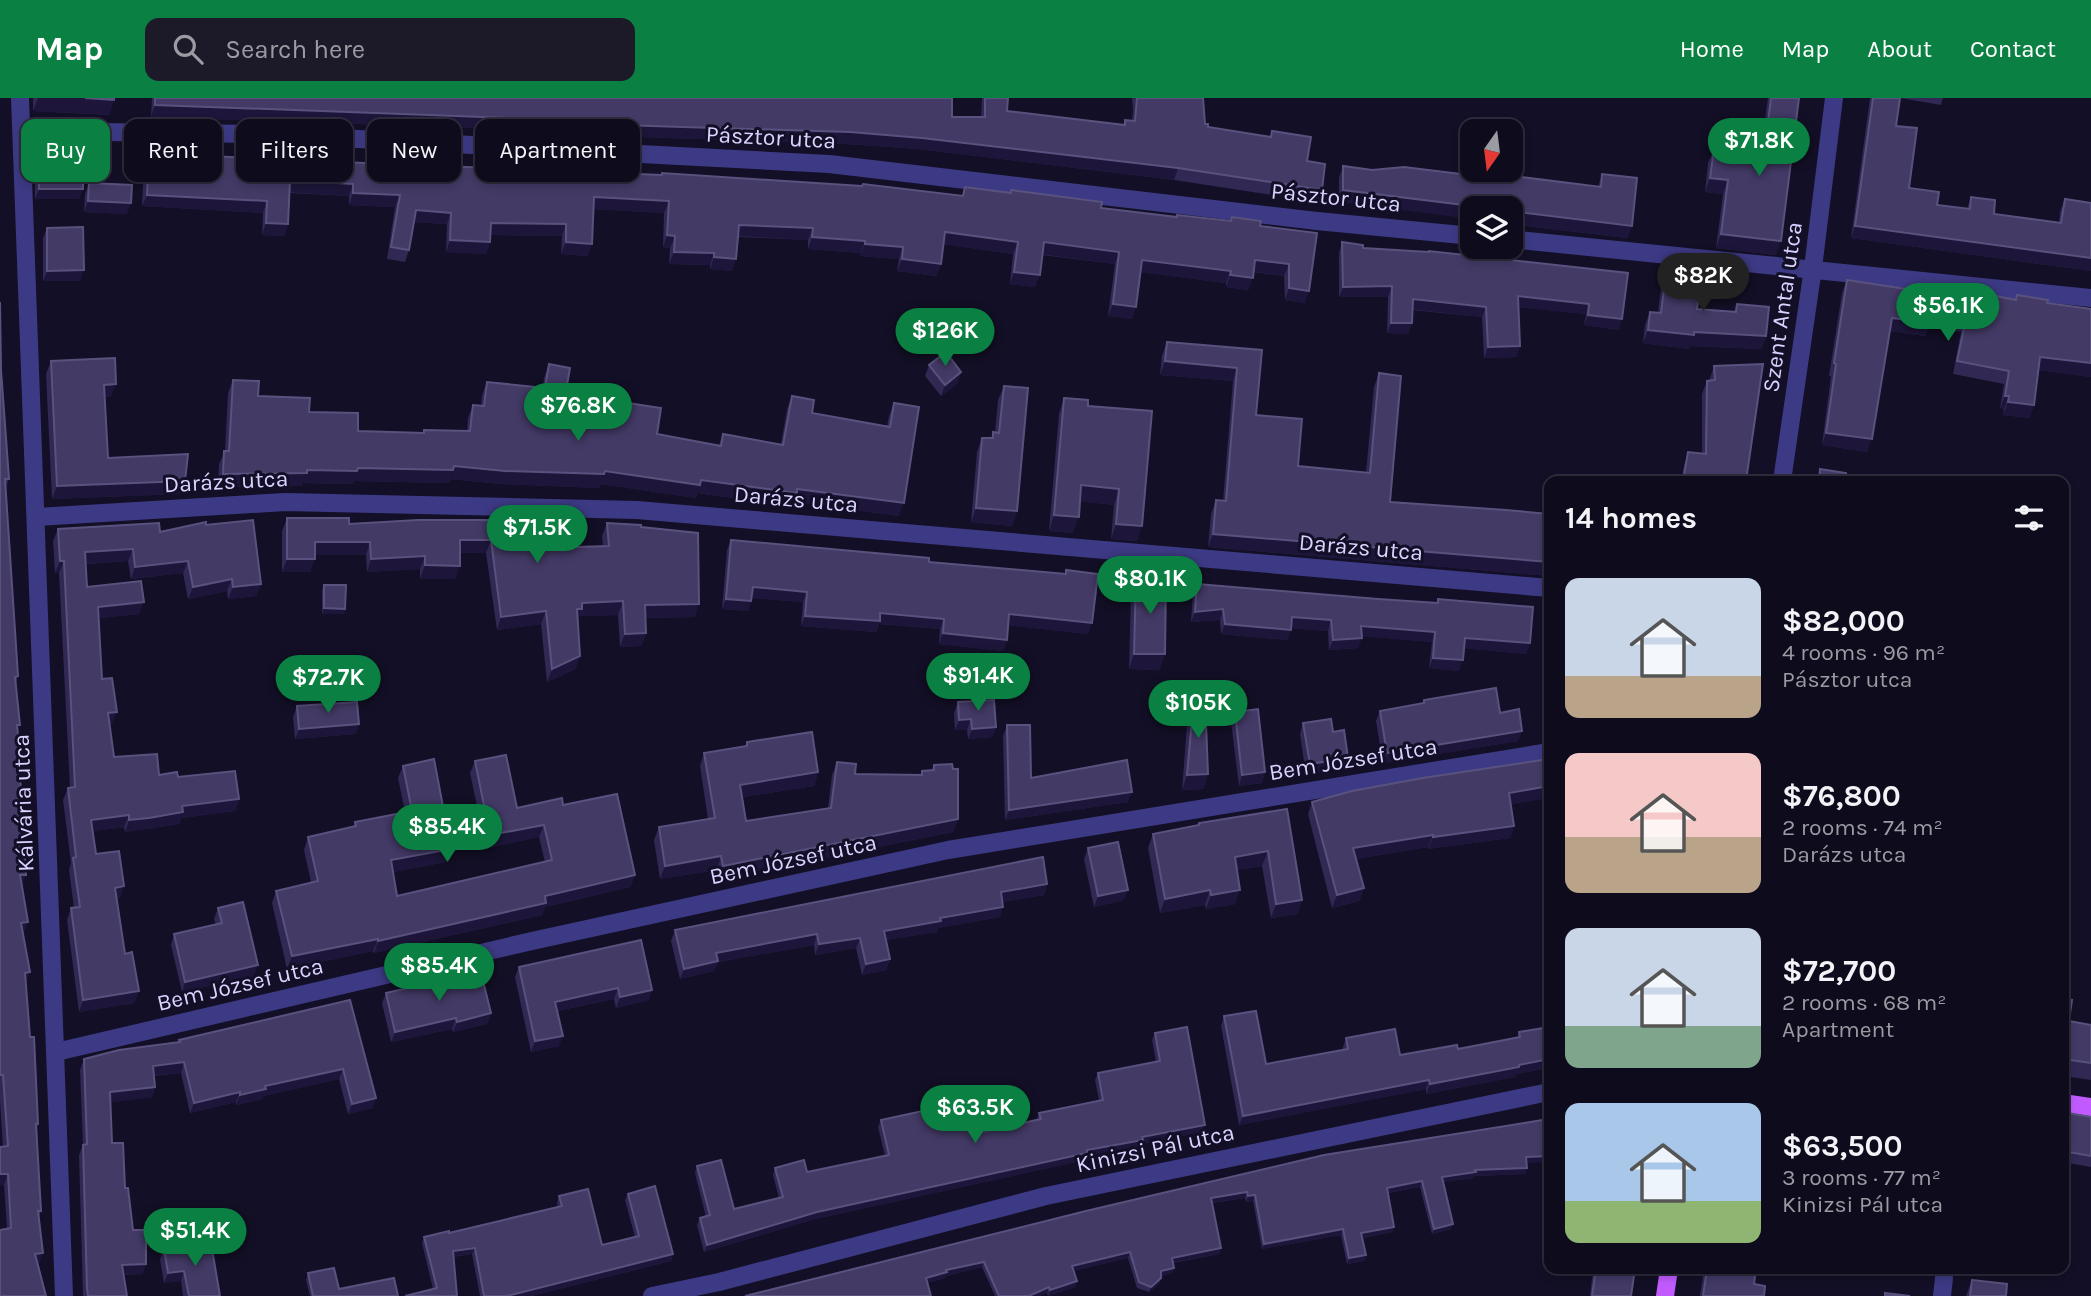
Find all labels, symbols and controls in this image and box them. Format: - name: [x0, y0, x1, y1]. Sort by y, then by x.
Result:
- search box: [145, 18, 635, 81]
- text: Map: [35, 30, 103, 68]
- icon: search: [169, 30, 207, 68]
- text: Search here: [225, 34, 365, 65]
- text: Home: [1680, 35, 1744, 63]
- text: Map: [1782, 35, 1829, 63]
- text: About: [1867, 35, 1932, 63]
- text: Contact: [1970, 35, 2056, 63]
- pin: $71.8K: [1702, 118, 1816, 178]
- chip: Buy: [21, 119, 110, 182]
- chip: Rent: [124, 119, 222, 182]
- chip: Filters: [236, 119, 353, 182]
- chip: New: [367, 119, 461, 182]
- chip: Apartment: [475, 119, 640, 182]
- north arrow: [1460, 119, 1522, 182]
- map controls: [1460, 119, 1523, 259]
- street label: Pásztor utca: [705, 121, 837, 154]
- text: $71.8K: [1724, 127, 1794, 154]
- street label: Pásztor utca: [1270, 177, 1402, 218]
- button: layers: [1460, 196, 1523, 259]
- street label: Szent Antal utca: [1757, 220, 1808, 394]
- pin: $82K: [1662, 254, 1744, 313]
- text: $82K: [1673, 262, 1733, 289]
- pin: $56.1K: [1891, 284, 2005, 343]
- text: $56.1K: [1912, 292, 1984, 319]
- pin: $126K: [896, 308, 994, 368]
- text: $126K: [912, 317, 978, 344]
- pin: $76.8K: [521, 384, 635, 443]
- text: $76.8K: [540, 392, 616, 419]
- street label: Darázs utca: [163, 465, 289, 498]
- street label: Darázs utca: [733, 481, 859, 518]
- icon: filters: [2010, 499, 2048, 537]
- text: 14 homes: [1565, 500, 1697, 536]
- pin: $71.5K: [480, 505, 594, 565]
- text: $71.5K: [503, 514, 571, 541]
- street label: Darázs utca: [1298, 529, 1424, 566]
- pin: $80.1K: [1093, 556, 1207, 616]
- text: $80.1K: [1113, 565, 1187, 592]
- text: $82,000: [1782, 603, 1905, 639]
- icon: home: [1621, 606, 1705, 690]
- text: 4 rooms · 96 m²: [1782, 639, 1945, 666]
- pin: $91.4K: [921, 654, 1035, 713]
- pin: $72.7K: [271, 656, 385, 715]
- text: $91.4K: [942, 662, 1014, 689]
- text: $72.7K: [292, 664, 364, 691]
- text: Pásztor utca: [1782, 666, 1913, 693]
- pin: $105K: [1149, 680, 1247, 740]
- text: $105K: [1164, 689, 1232, 716]
- street label: Bem József utca: [1267, 733, 1439, 786]
- street label: Kálvária utca: [8, 734, 39, 872]
- text: $76,800: [1782, 778, 1901, 814]
- icon: home: [1621, 781, 1705, 865]
- pin: $85.4K: [390, 804, 504, 864]
- text: $85.4K: [408, 813, 486, 840]
- text: 2 rooms · 74 m²: [1782, 814, 1943, 841]
- street label: Bem József utca: [707, 829, 879, 890]
- text: Darázs utca: [1782, 841, 1906, 868]
- pin: $85.4K: [382, 944, 496, 1003]
- street label: Bem József utca: [154, 952, 326, 1017]
- text: $85.4K: [400, 952, 478, 979]
- text: $72,700: [1782, 953, 1896, 989]
- icon: home: [1621, 956, 1705, 1040]
- text: 2 rooms · 68 m²: [1782, 989, 1946, 1016]
- text: Apartment: [1782, 1016, 1894, 1043]
- pin: $63.5K: [918, 1086, 1032, 1145]
- text: $63.5K: [936, 1094, 1014, 1121]
- street label: Kinizsi Pál utca: [1073, 1119, 1237, 1178]
- text: $63,500: [1782, 1128, 1903, 1164]
- icon: home: [1621, 1131, 1705, 1215]
- text: 3 rooms · 77 m²: [1782, 1164, 1941, 1191]
- text: Kinizsi Pál utca: [1782, 1191, 1943, 1218]
- pin: $51.4K: [138, 1208, 252, 1268]
- text: $51.4K: [159, 1217, 231, 1244]

